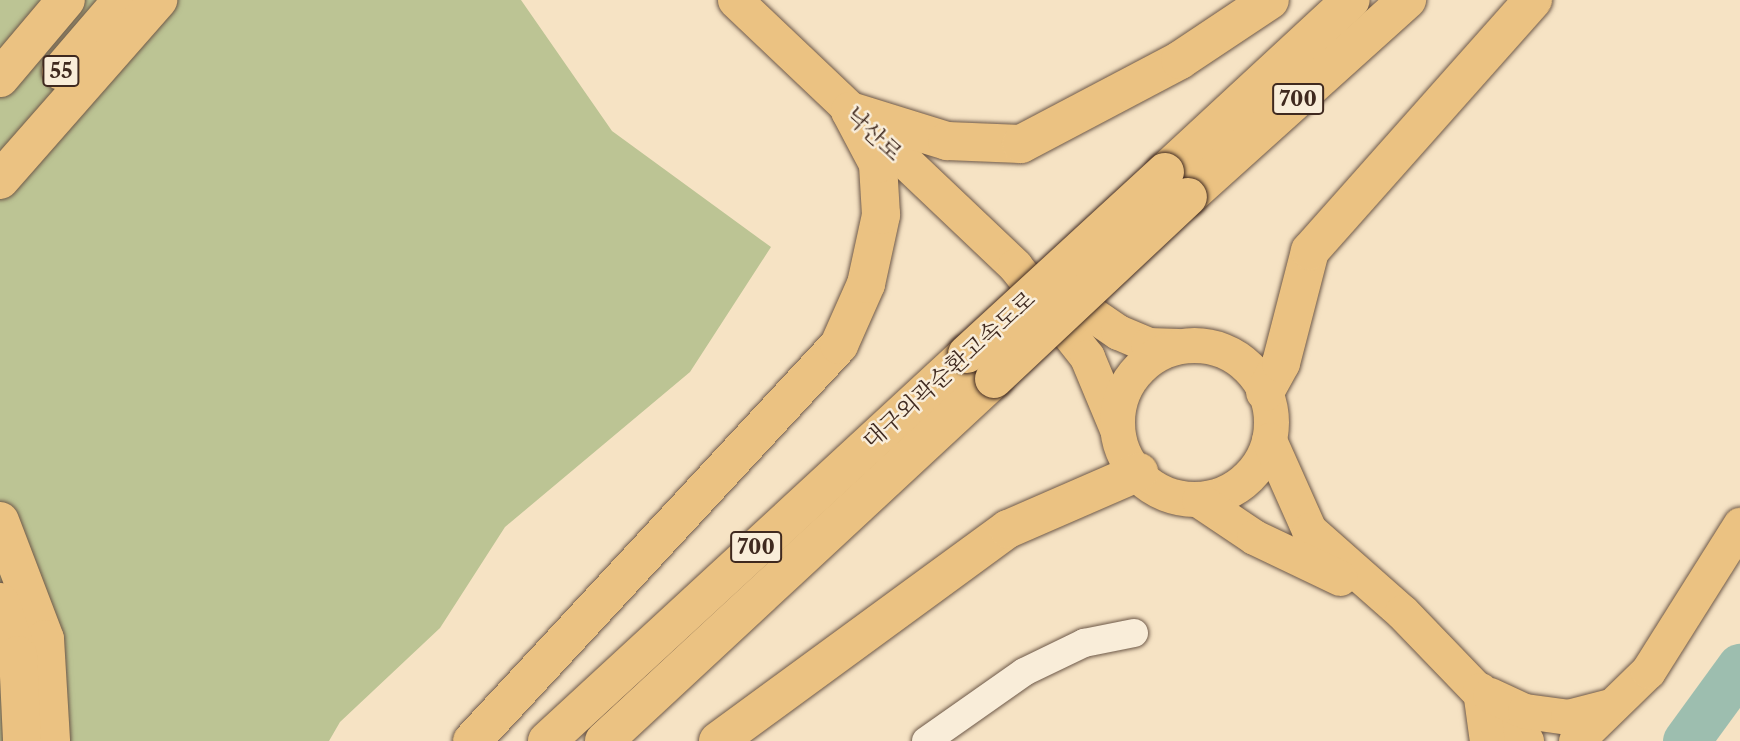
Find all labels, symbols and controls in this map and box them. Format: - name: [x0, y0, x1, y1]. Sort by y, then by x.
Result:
- road number: 55: [42, 54, 80, 88]
- road number: 700: [1272, 82, 1324, 116]
- street label: 낙산로: [840, 101, 908, 167]
- street label: 대구외곽순환고속도로: [857, 285, 1041, 455]
- road number: 700: [730, 530, 782, 564]

